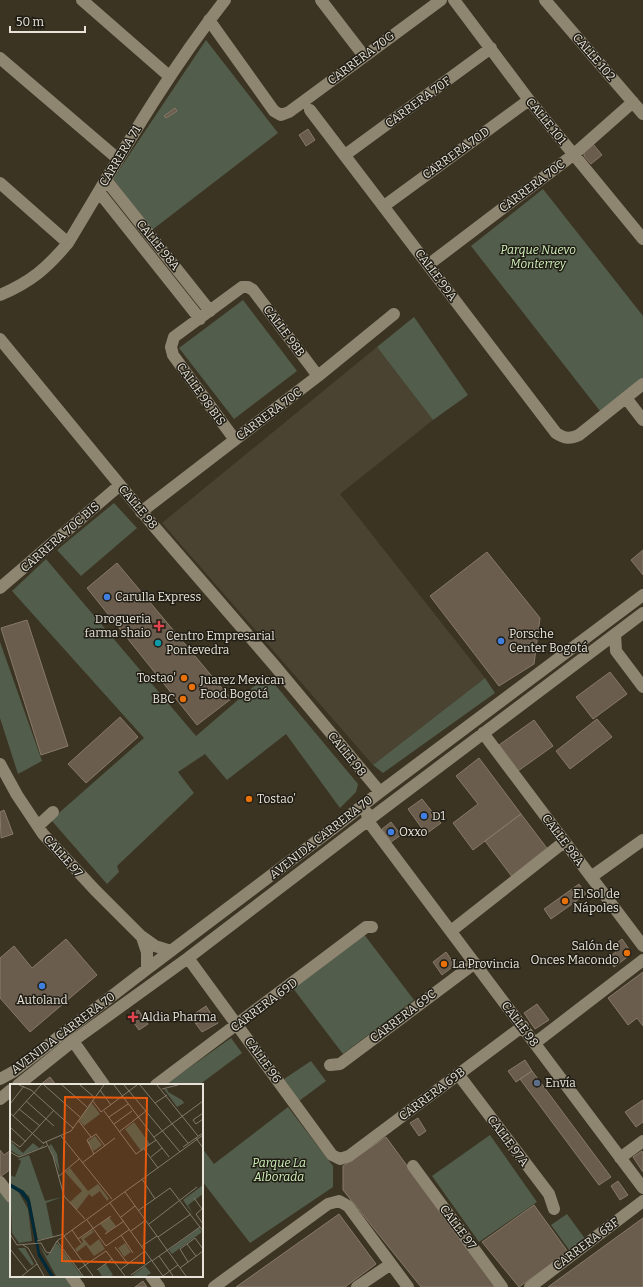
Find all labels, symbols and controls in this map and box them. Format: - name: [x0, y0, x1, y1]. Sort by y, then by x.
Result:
- scale bar: [10, 8, 85, 34]
- text: 50 m: [16, 15, 45, 29]
- street label: CARRERA 70G: [325, 28, 397, 88]
- street label: CALLE 102: [570, 31, 618, 83]
- street label: CARRERA 70F: [382, 73, 454, 130]
- street label: CALLE 101: [523, 95, 569, 147]
- street label: CARRERA 71: [96, 123, 144, 189]
- street label: CARRERA 70D: [420, 124, 492, 182]
- street label: CARRERA 70C: [496, 157, 568, 215]
- street label: CALLE 98A: [133, 217, 183, 273]
- park label: Parque Nuevo Monterrey: [500, 243, 576, 271]
- street label: CALLE 99A: [412, 246, 460, 304]
- street label: CALLE 98B: [260, 303, 308, 359]
- street label: CALLE 98 BIS: [174, 360, 228, 428]
- street label: CARRERA 70C: [233, 385, 305, 443]
- street label: CALLE 98: [116, 482, 160, 532]
- street label: CARRERA 70C BIS: [18, 499, 102, 575]
- place label: Carulla Express: [115, 590, 202, 604]
- marker: Carulla Express: [102, 592, 112, 602]
- place label: Drogueria farma shaio: [85, 612, 151, 640]
- marker: Drogueria farma shaio: [154, 621, 164, 631]
- place label: Porsche Center Bogotá: [509, 627, 588, 655]
- place label: Centro Empresarial Pontevedra: [166, 629, 275, 657]
- marker: Porsche Center Bogotá: [496, 636, 506, 646]
- marker: Centro Empresarial Pontevedra: [153, 638, 163, 648]
- place label: Tostao': [137, 671, 176, 685]
- marker: Tostao': [179, 673, 189, 683]
- place label: Juarez Mexican Food Bogotá: [199, 673, 285, 701]
- marker: Juarez Mexican Food Bogotá: [187, 682, 197, 692]
- place label: BBC: [152, 692, 175, 706]
- marker: BBC: [178, 694, 188, 704]
- street label: CALLE 98: [325, 729, 369, 779]
- place label: Tostao’: [257, 792, 296, 806]
- street label: AVENIDA CARRERA 70: [267, 792, 375, 882]
- marker: Tostao’: [244, 794, 254, 804]
- place label: D1: [432, 809, 446, 823]
- marker: D1: [419, 811, 429, 821]
- street label: CALLE 98A: [539, 811, 587, 869]
- place label: Oxxo: [399, 825, 427, 839]
- marker: Oxxo: [386, 827, 396, 837]
- street label: CALLE 97: [41, 832, 85, 880]
- place label: El Sol de Nápoles: [573, 887, 620, 915]
- marker: El Sol de Nápoles: [560, 896, 570, 906]
- place label: Salón de Onces Macondo: [531, 939, 619, 967]
- marker: Salón de Onces Macondo: [622, 948, 632, 958]
- place label: La Provincia: [452, 957, 520, 971]
- marker: La Provincia: [439, 959, 449, 969]
- street label: CARRERA 69D: [228, 975, 300, 1035]
- marker: Autoland: [37, 981, 47, 991]
- street label: CARRERA 69C: [367, 986, 439, 1045]
- street label: AVENIDA CARRERA 70: [8, 989, 118, 1077]
- place label: Autoland: [16, 993, 68, 1007]
- street label: CALLE 98: [499, 999, 541, 1049]
- place label: Aldia Pharma: [141, 1010, 217, 1024]
- marker: Aldia Pharma: [128, 1012, 138, 1022]
- street label: CALLE 96: [242, 1035, 284, 1085]
- street label: CARRERA 69B: [396, 1065, 468, 1123]
- place label: Envía: [545, 1076, 576, 1090]
- marker: Envía: [532, 1078, 542, 1088]
- inset map: [10, 1084, 203, 1277]
- street label: CALLE 97A: [484, 1113, 532, 1170]
- park label: Parque La Alborada: [252, 1156, 306, 1184]
- street label: CALLE 97: [437, 1202, 479, 1252]
- street label: CARRERA 68F: [551, 1215, 622, 1273]

